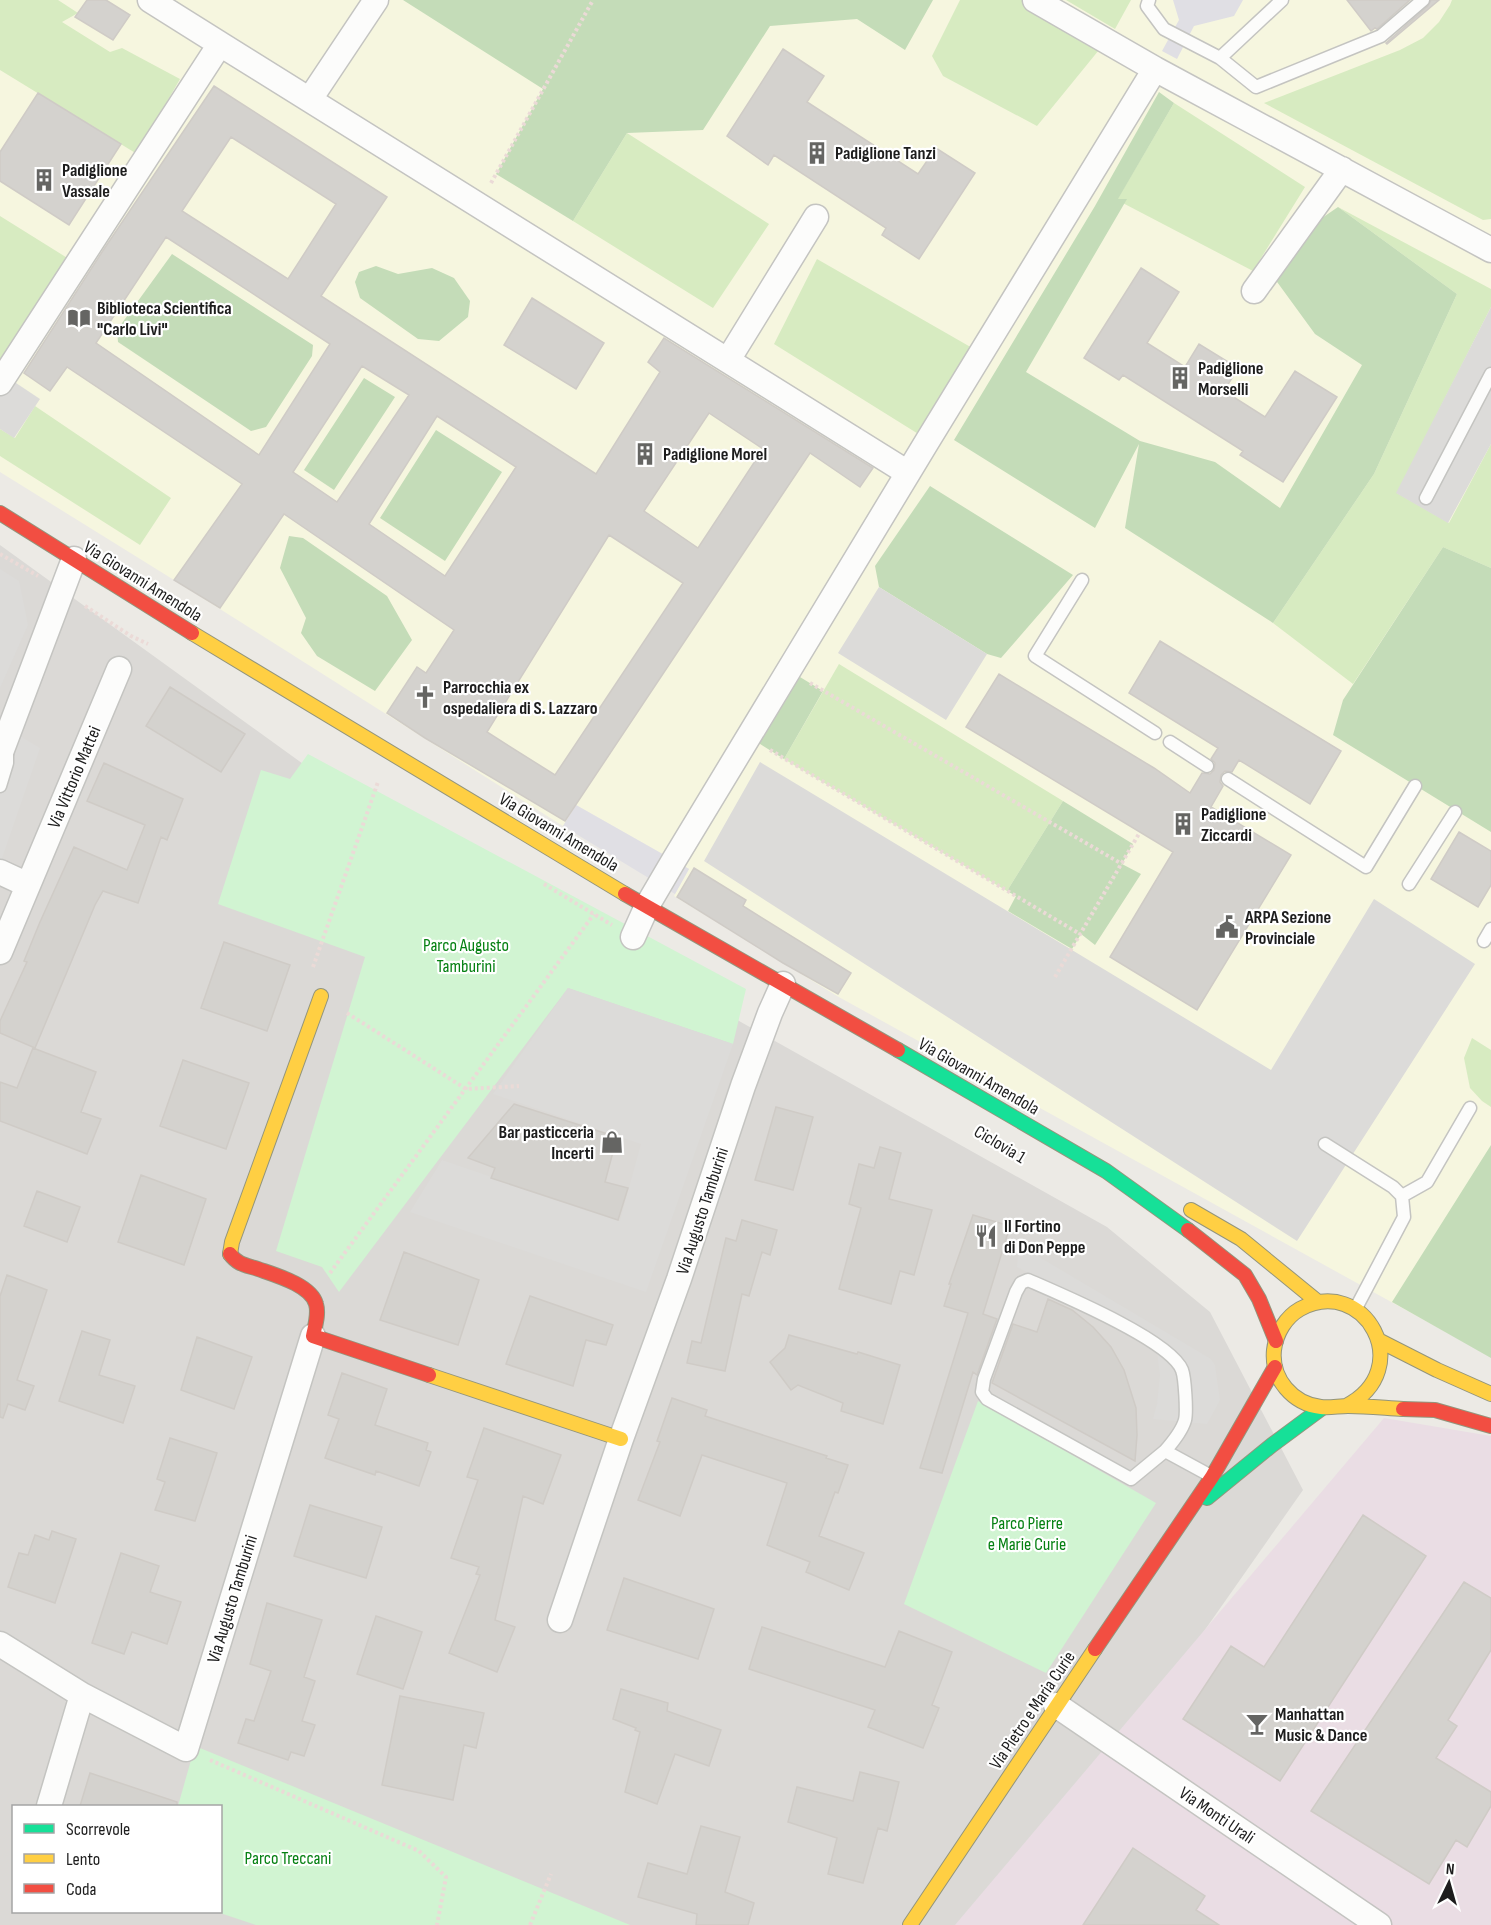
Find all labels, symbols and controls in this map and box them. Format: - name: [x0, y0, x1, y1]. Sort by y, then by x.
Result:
- building icon: Padiglione Tanzi: [804, 140, 830, 166]
- place label: Padiglione Tanzi: [835, 143, 936, 164]
- place label: Padiglione Vassale: [62, 160, 127, 202]
- building icon: Padiglione Vassale: [31, 167, 57, 193]
- place label: Biblioteca Scientifica "Carlo Livi": [97, 298, 232, 340]
- library icon: Biblioteca Scientifica "Carlo Livi": [66, 305, 92, 331]
- place label: Padiglione Morselli: [1198, 358, 1263, 400]
- building icon: Padiglione Morselli: [1167, 365, 1193, 391]
- building icon: Padiglione Morel: [632, 441, 658, 467]
- place label: Padiglione Morel: [663, 444, 767, 465]
- street label: Via Giovanni Amendola: [80, 536, 206, 626]
- place label: Parrocchia ex ospedaliera di S. Lazzaro: [443, 677, 598, 719]
- church icon: Parrocchia ex ospedaliera di S. Lazzaro: [412, 684, 438, 710]
- street label: Via Vittorio Mattei: [44, 723, 105, 831]
- street label: Via Giovanni Amendola: [495, 788, 622, 876]
- place label: Padiglione Ziccardi: [1201, 804, 1266, 846]
- building icon: Padiglione Ziccardi: [1170, 811, 1196, 837]
- place label: ARPA Sezione Provinciale: [1244, 907, 1331, 949]
- public building icon: ARPA Sezione Provinciale: [1214, 914, 1240, 940]
- park label: Parco Augusto Tamburini: [423, 935, 509, 977]
- street label: Via Giovanni Amendola: [915, 1033, 1043, 1120]
- street label: Ciclovia 1: [970, 1121, 1030, 1168]
- place label: Bar pasticceria Incerti: [499, 1122, 594, 1164]
- shop icon: Bar pasticceria Incerti: [599, 1129, 625, 1155]
- street label: Via Augusto Tamburini: [672, 1145, 733, 1277]
- place label: Il Fortino di Don Peppe: [1004, 1216, 1085, 1258]
- restaurant icon: Il Fortino di Don Peppe: [973, 1223, 999, 1249]
- park label: Parco Pierre e Marie Curie: [988, 1513, 1066, 1555]
- street label: Via Augusto Tamburini: [203, 1533, 262, 1666]
- street label: Via Pietro e Maria Curie: [985, 1647, 1080, 1773]
- place label: Manhattan Music & Dance: [1275, 1704, 1367, 1746]
- bar icon: Manhattan Music & Dance: [1244, 1711, 1270, 1737]
- street label: Via Monti Urali: [1175, 1782, 1259, 1848]
- legend: [12, 1805, 222, 1913]
- text: Scorrevole: [66, 1819, 130, 1840]
- park label: Parco Treccani: [245, 1848, 331, 1869]
- text: Lento: [66, 1849, 100, 1870]
- north arrow: [1419, 1853, 1479, 1913]
- text: N: [1445, 1860, 1455, 1879]
- text: Coda: [66, 1879, 97, 1900]

